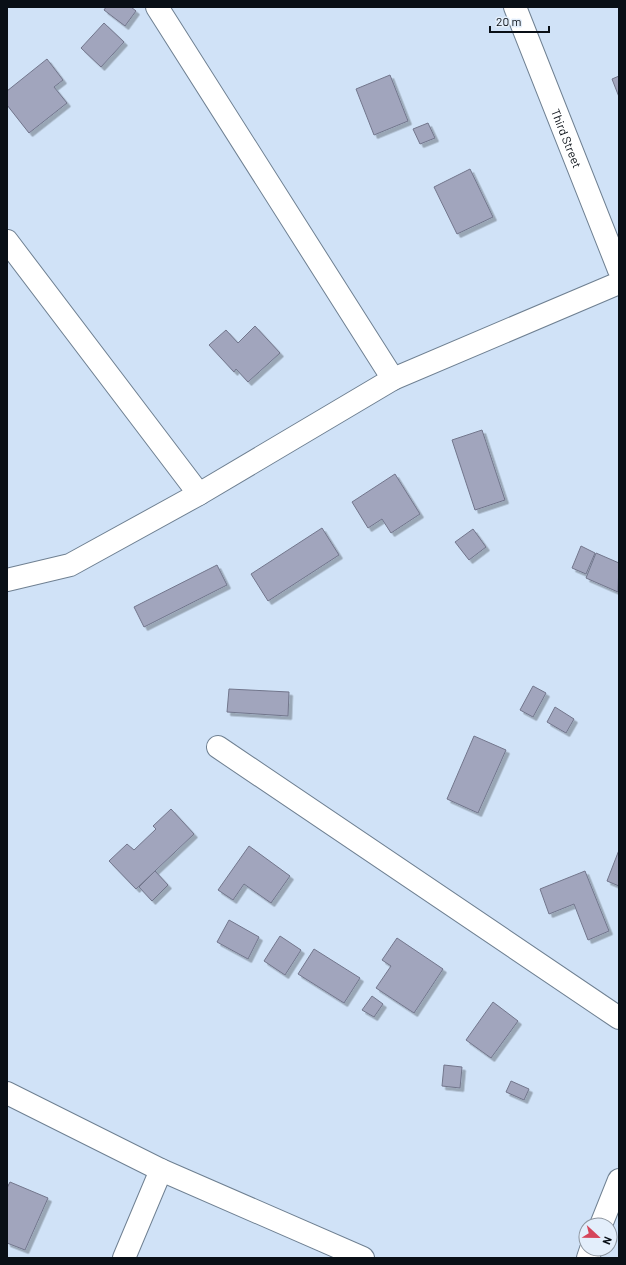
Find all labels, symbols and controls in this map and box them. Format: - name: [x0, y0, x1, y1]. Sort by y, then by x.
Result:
- scale bar: [490, 8, 549, 34]
- text: 20 m: [496, 14, 522, 28]
- street label: Third Street: [549, 107, 585, 170]
- north arrow: [578, 1217, 618, 1257]
- text: N: [600, 1235, 615, 1247]

